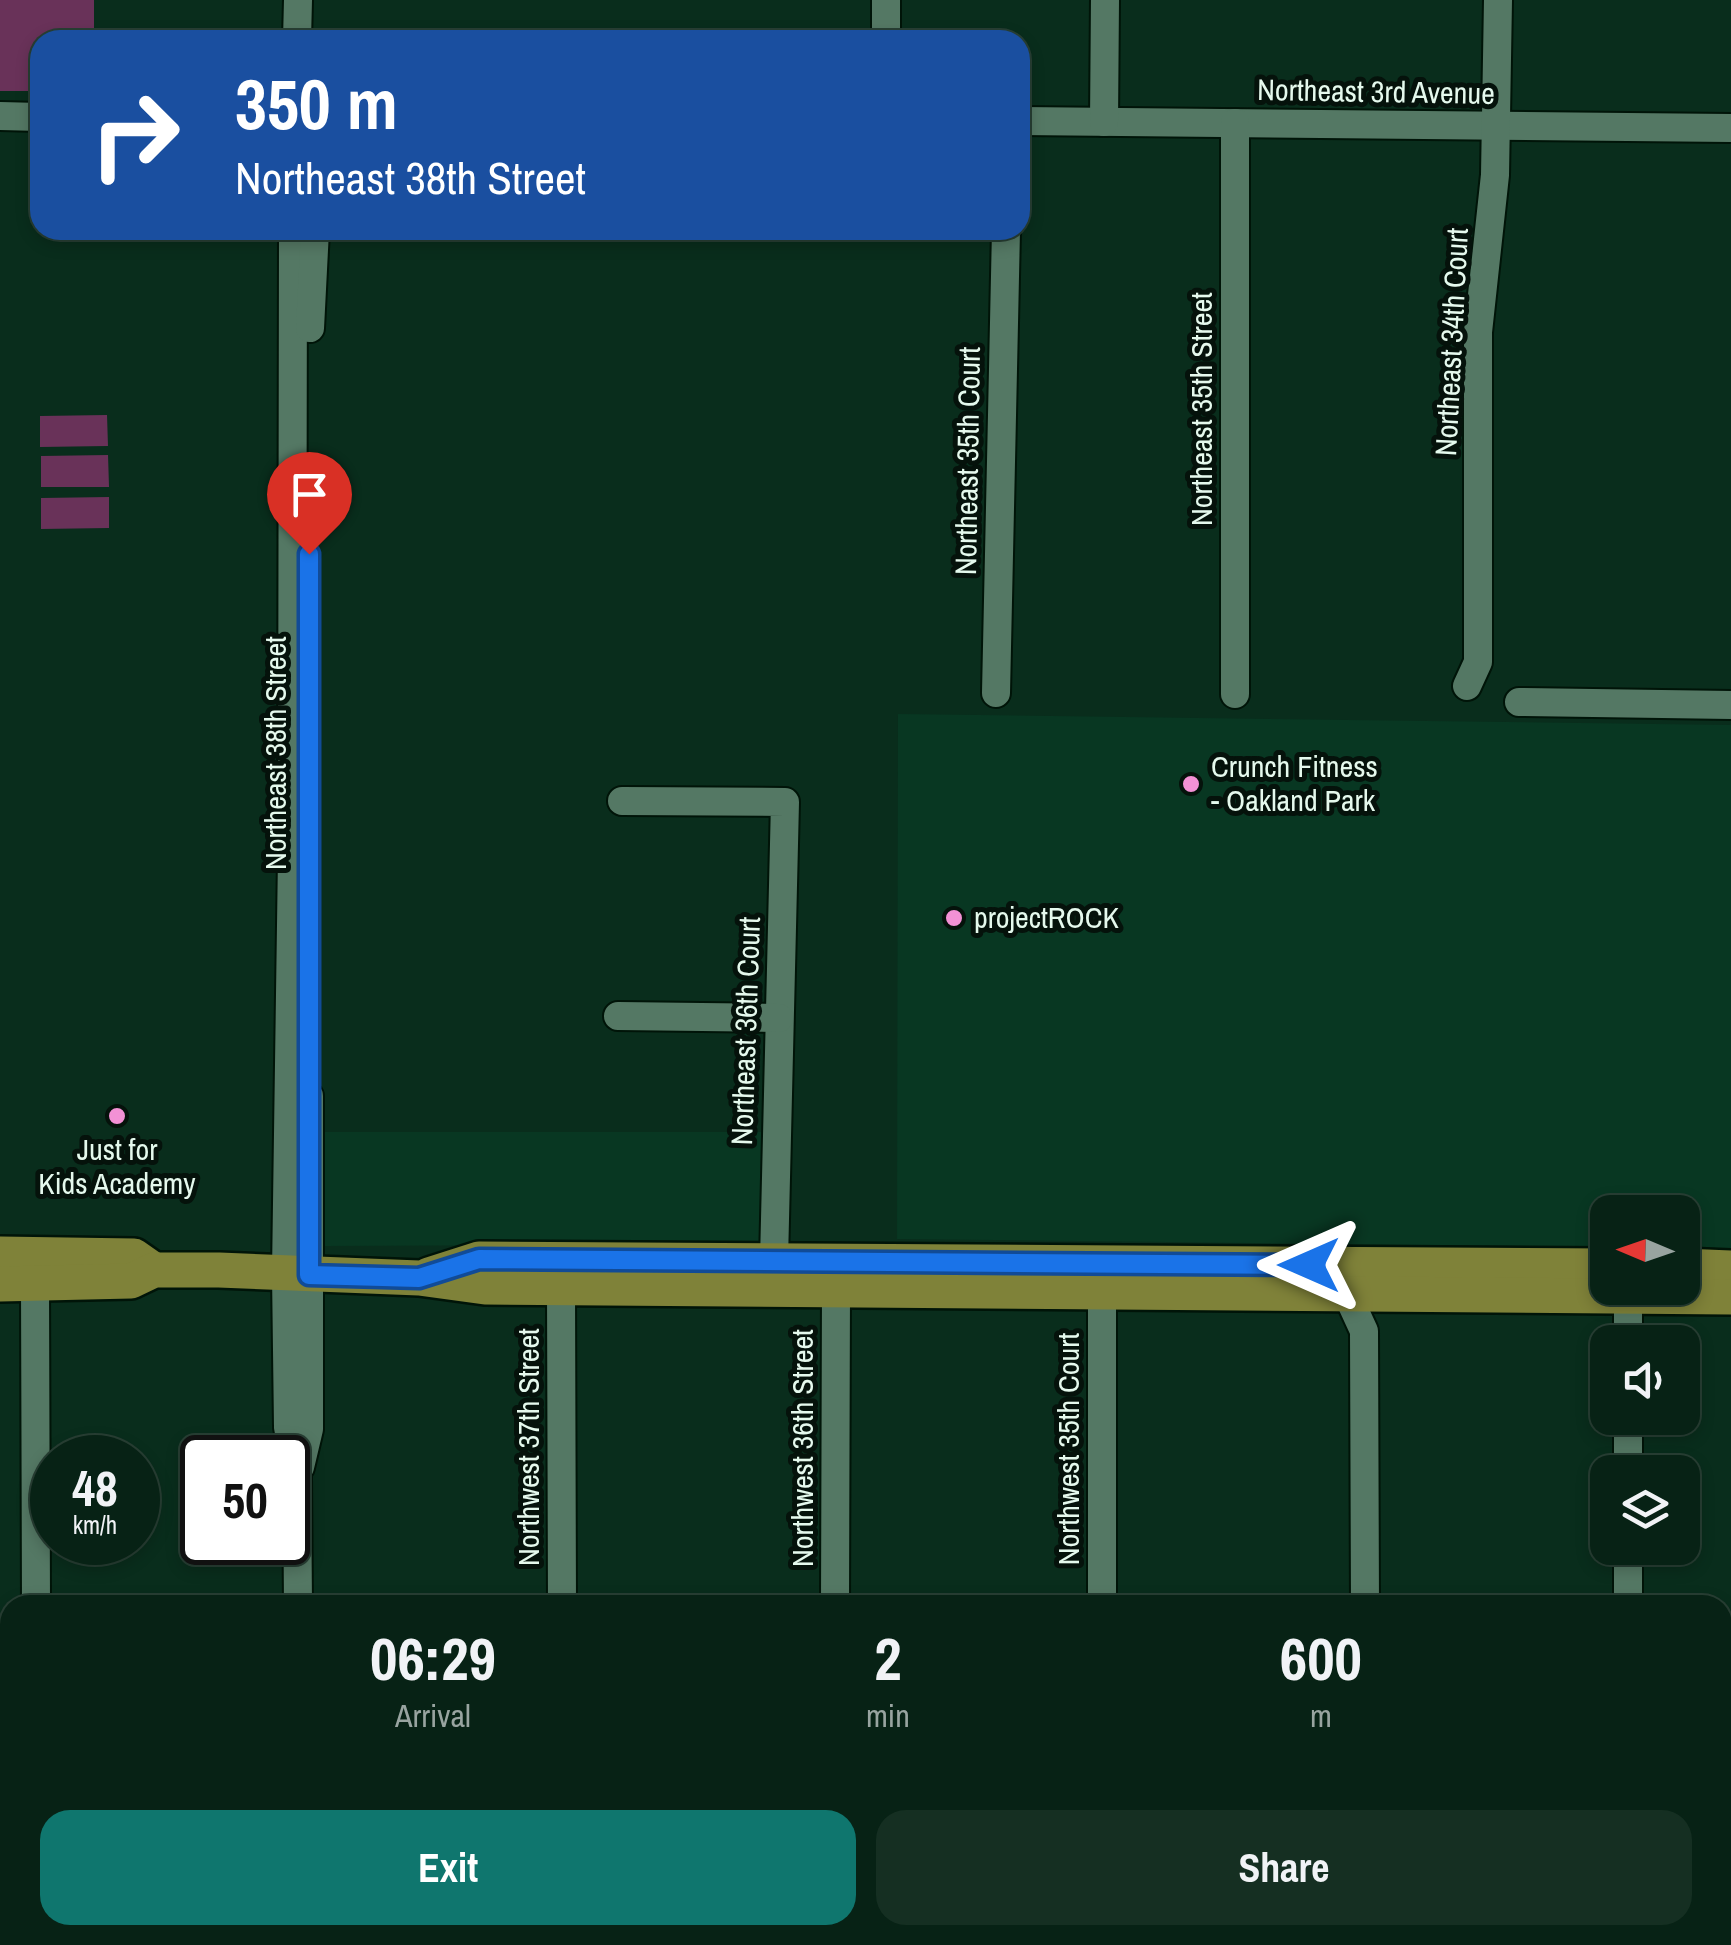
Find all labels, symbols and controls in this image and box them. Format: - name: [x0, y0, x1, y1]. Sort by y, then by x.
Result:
- text: 350 m: [235, 57, 398, 151]
- street label: Northeast 3rd Avenue: [1257, 69, 1495, 113]
- icon: right: [70, 70, 200, 200]
- text: Northeast 38th Street: [235, 147, 586, 208]
- street label: Northeast 34th Court: [1425, 227, 1477, 457]
- street label: Northeast 35th Street: [1181, 292, 1221, 526]
- street label: Northeast 35th Court: [945, 346, 989, 576]
- pin: [267, 452, 352, 555]
- icon: arrive: [282, 467, 337, 522]
- street label: Northeast 38th Street: [255, 636, 295, 870]
- place label: Crunch Fitness - Oakland Park: [1211, 746, 1378, 820]
- marker: Crunch Fitness - Oakland Park: [1180, 773, 1202, 795]
- place label: projectROCK: [974, 897, 1119, 937]
- marker: projectROCK: [943, 907, 965, 929]
- street label: Northeast 36th Court: [721, 916, 769, 1146]
- marker: Just for Kids Academy: [106, 1105, 128, 1127]
- place label: Just for Kids Academy: [38, 1129, 196, 1203]
- north arrow: [1590, 1195, 1700, 1305]
- map controls: [1590, 1195, 1700, 1565]
- position arrow: [1257, 1213, 1361, 1317]
- button: sound: [1590, 1325, 1700, 1435]
- street label: Northwest 37th Street: [508, 1328, 548, 1566]
- street label: Northwest 36th Street: [782, 1329, 822, 1567]
- street label: Northwest 35th Court: [1048, 1333, 1088, 1565]
- speed limit sign: 50: [180, 1435, 310, 1565]
- text: 48: [72, 1454, 118, 1522]
- button: layers: [1590, 1455, 1700, 1565]
- text: km/h: [73, 1508, 117, 1542]
- text: 06:29: [370, 1618, 496, 1699]
- text: 2: [874, 1618, 902, 1699]
- text: 600: [1280, 1618, 1362, 1699]
- text: Arrival: [395, 1694, 471, 1737]
- text: min: [866, 1694, 910, 1737]
- text: m: [1310, 1694, 1332, 1737]
- button: Exit: [40, 1810, 856, 1925]
- button: Share: [876, 1810, 1692, 1925]

